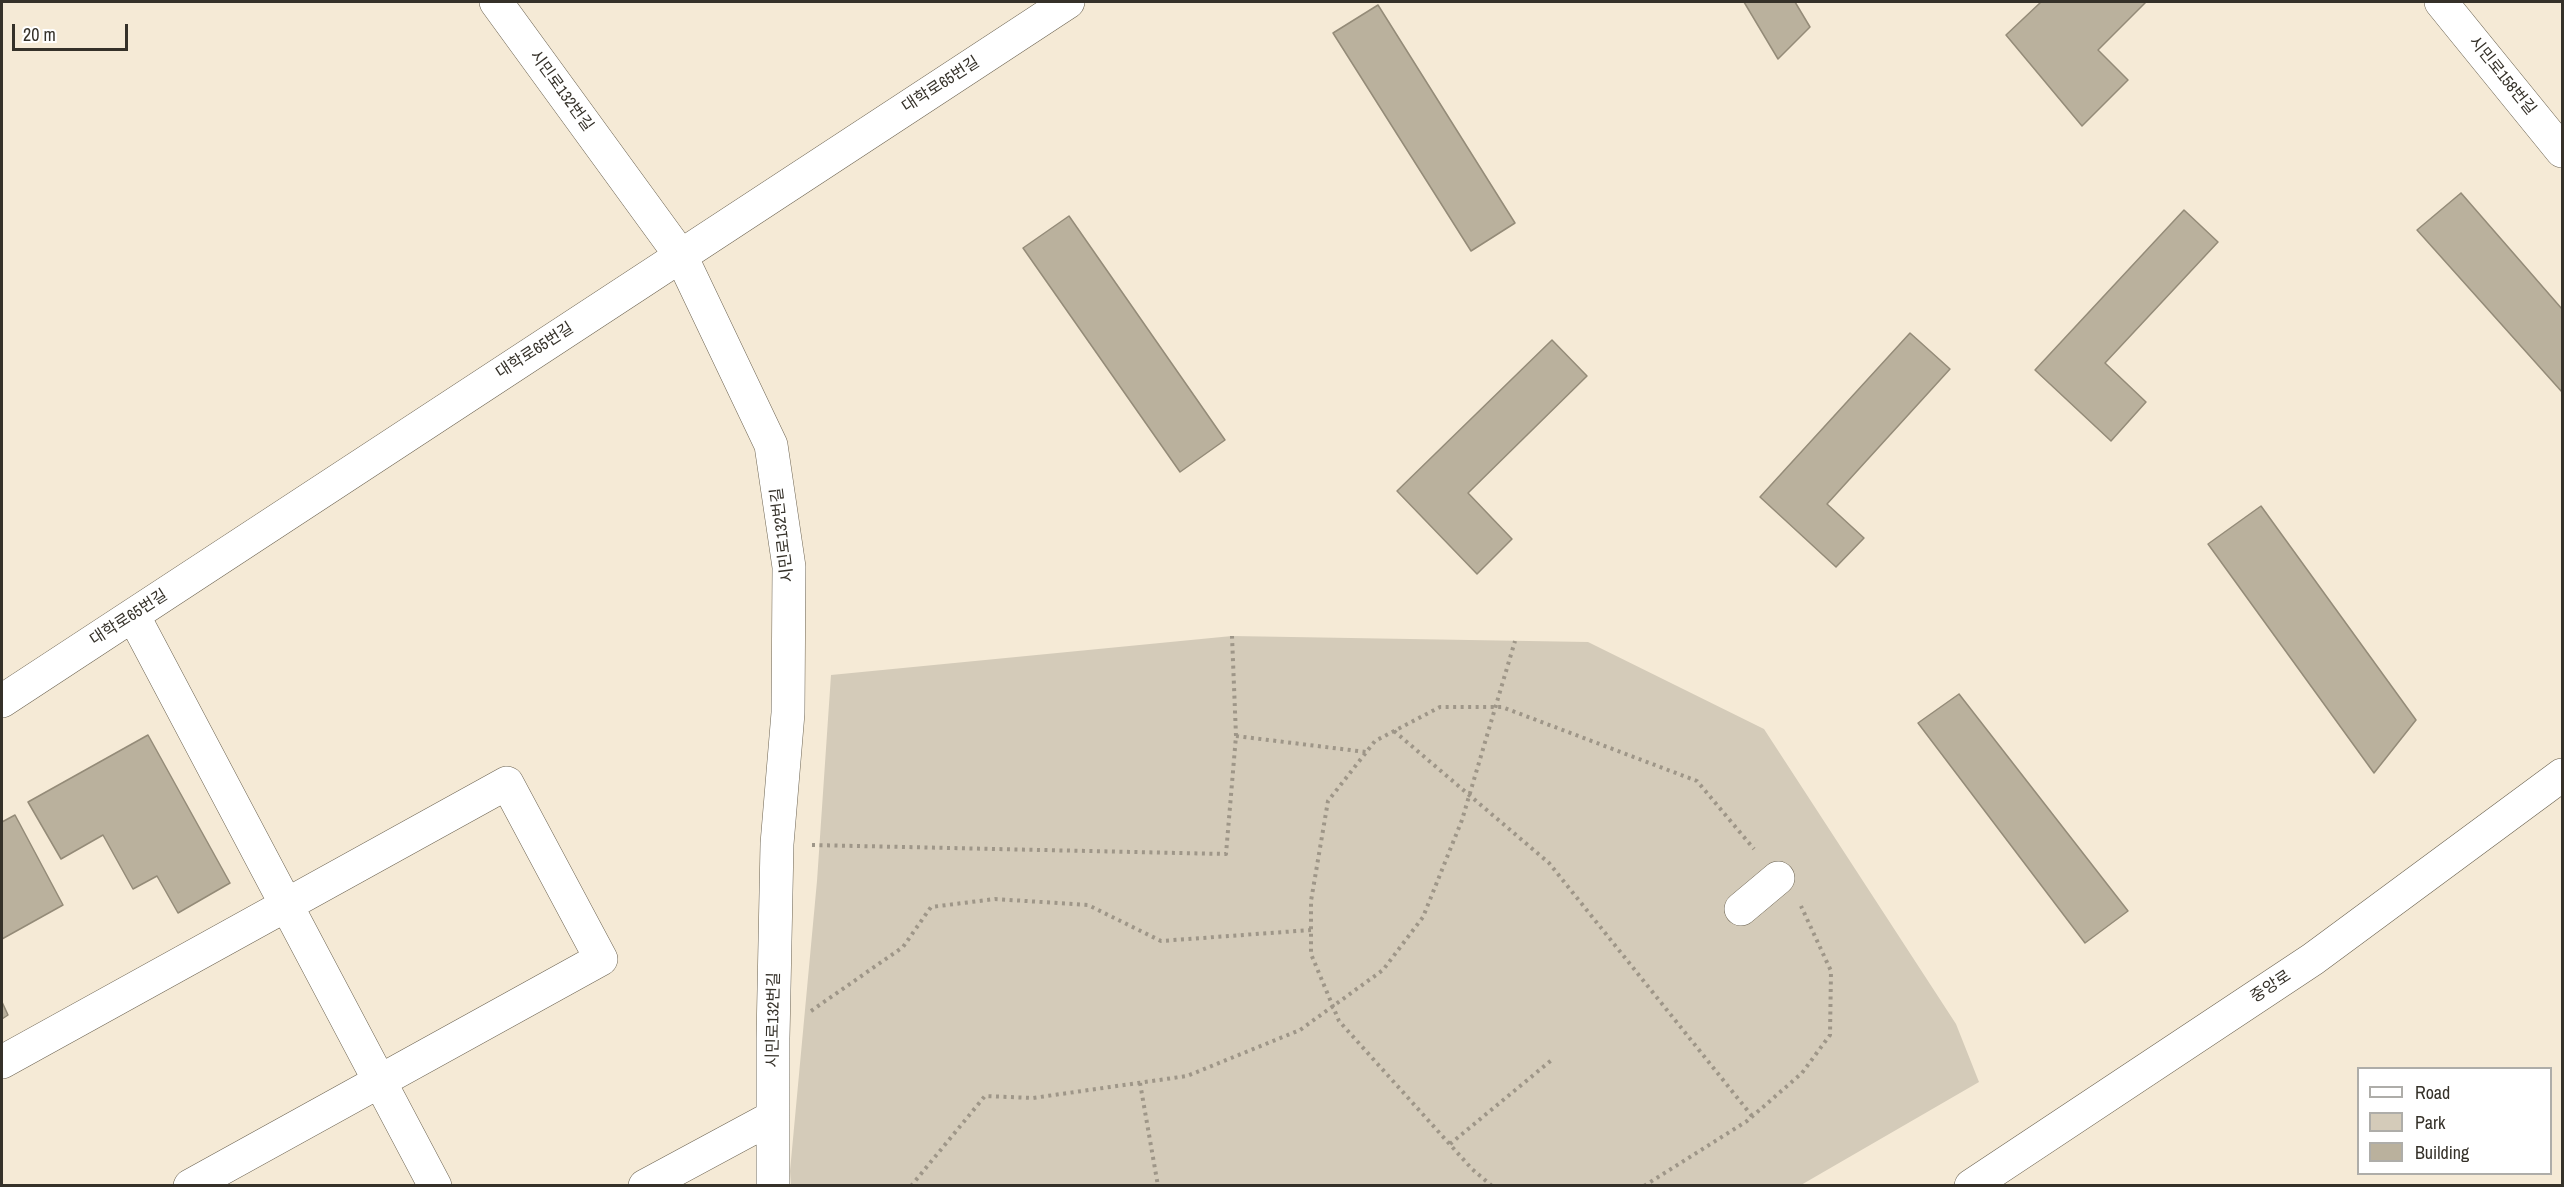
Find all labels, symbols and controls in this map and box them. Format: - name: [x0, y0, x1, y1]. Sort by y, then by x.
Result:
- scale bar: [15, 12, 130, 50]
- text: 20 m: [23, 22, 56, 47]
- street label: 시민로158번길: [2464, 33, 2540, 119]
- street label: 시민로132번길: [525, 47, 597, 135]
- street label: 대학로65번길: [899, 53, 983, 117]
- street label: 대학로65번길: [493, 319, 577, 383]
- street label: 시민로132번길: [768, 486, 798, 584]
- street label: 대학로65번길: [87, 586, 171, 650]
- street label: 중앙로: [2247, 967, 2295, 1007]
- street label: 시민로132번길: [764, 972, 784, 1068]
- legend: [2357, 1067, 2552, 1175]
- text: Road: [2415, 1080, 2450, 1105]
- text: Park: [2415, 1110, 2445, 1135]
- text: Building: [2415, 1140, 2469, 1165]

